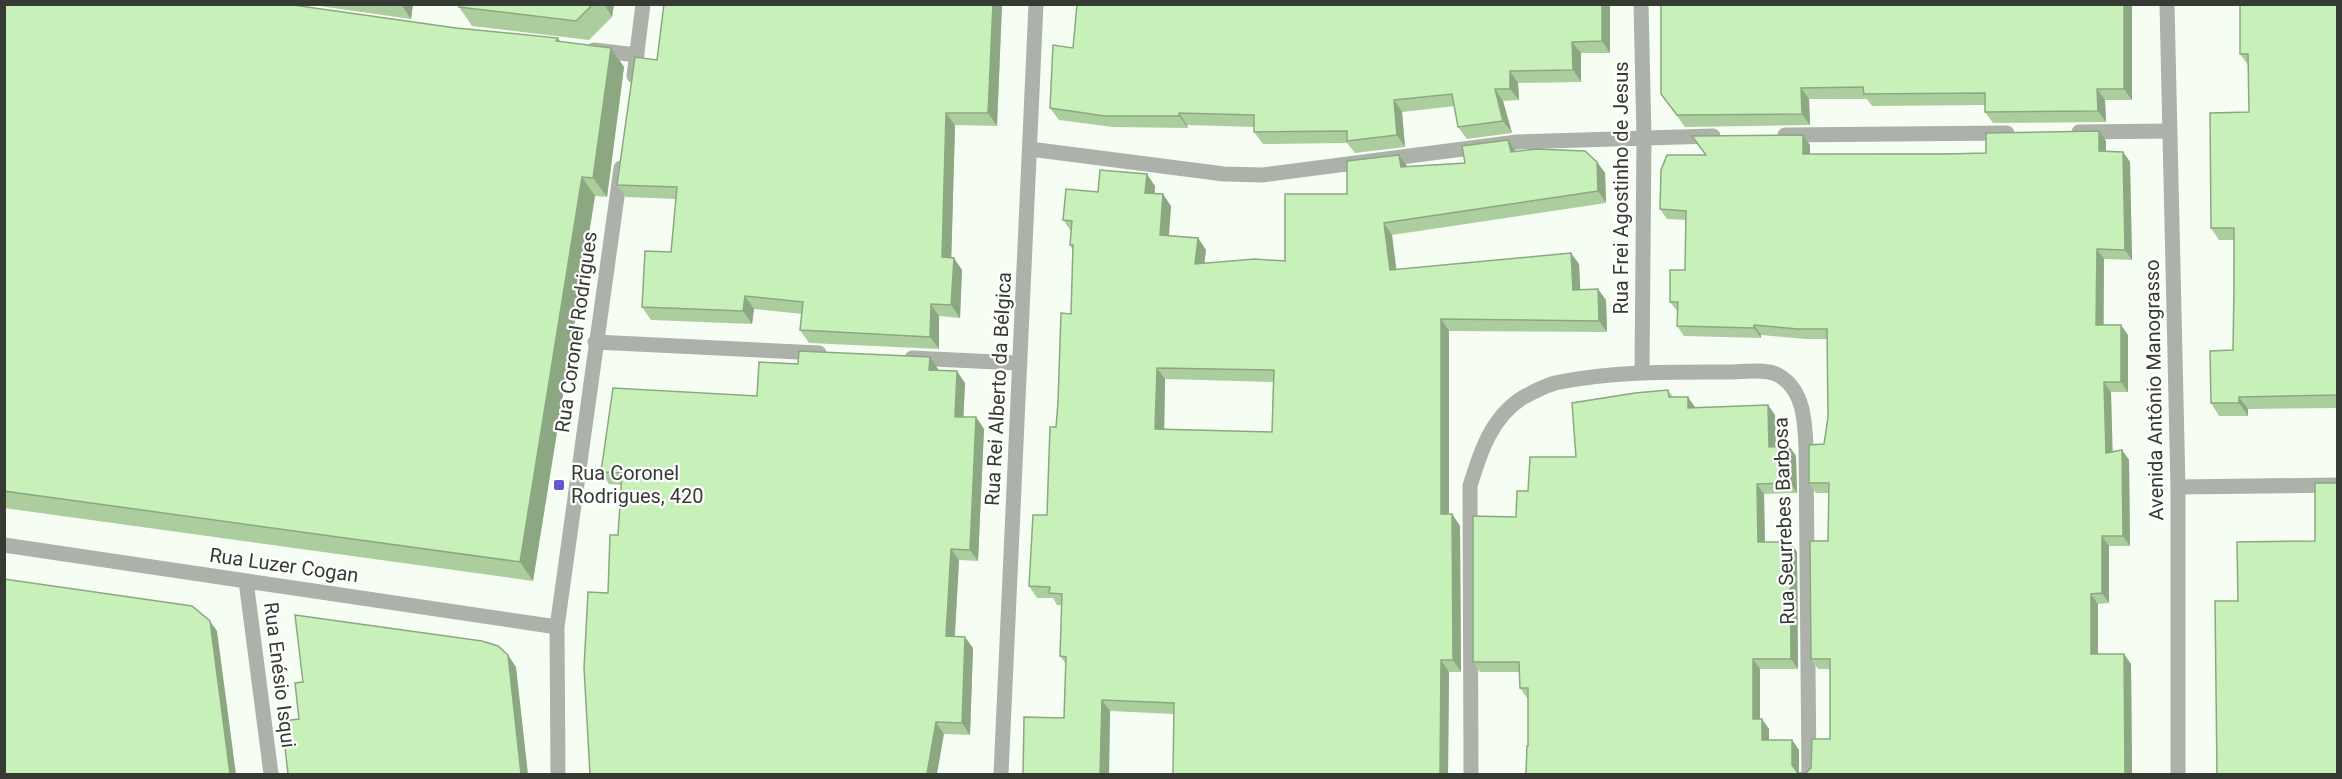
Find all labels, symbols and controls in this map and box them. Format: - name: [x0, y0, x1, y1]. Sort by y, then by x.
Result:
- street label: Rua Frei Agostinho de Jesus: [1609, 61, 1633, 315]
- street label: Rua Coronel Rodrigues: [550, 230, 602, 434]
- street label: Avenida Antônio Manograsso: [2140, 259, 2168, 521]
- street label: Rua Rei Alberto da Bélgica: [980, 271, 1016, 507]
- street label: Rua Seurrebes Barbosa: [1768, 417, 1800, 625]
- place label: Rua Coronel Rodrigues, 420: [571, 461, 703, 508]
- marker: Rua Coronel Rodrigues, 420: [552, 478, 566, 492]
- street label: Rua Luzer Cogan: [208, 543, 360, 587]
- street label: Rua Enésio Isqui: [259, 601, 301, 749]

